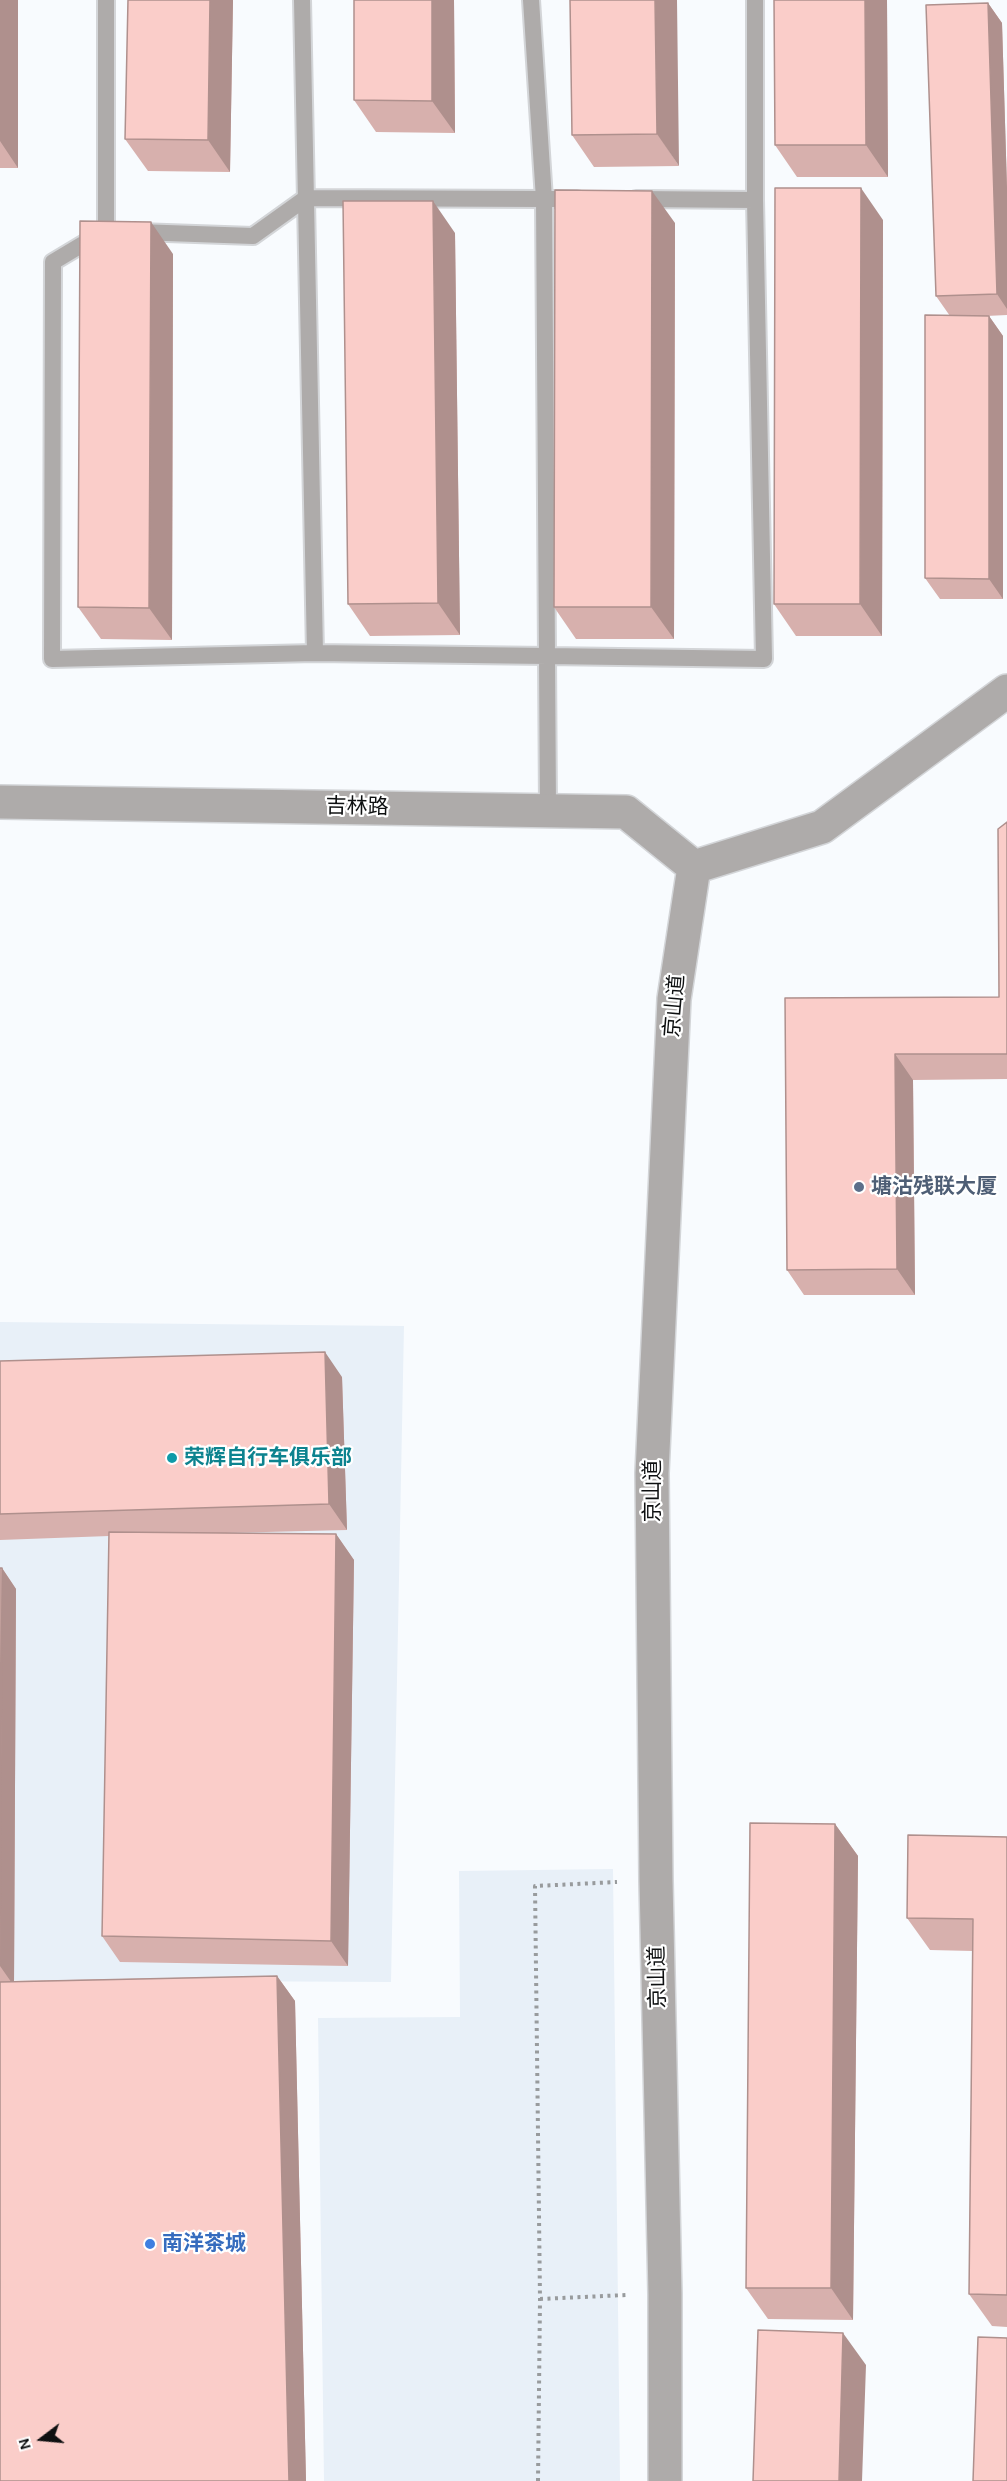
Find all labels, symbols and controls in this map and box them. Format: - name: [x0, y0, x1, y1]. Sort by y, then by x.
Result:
- street label: 吉林路: [325, 794, 389, 820]
- street label: 京山道: [660, 974, 690, 1038]
- place label: 塘沽残联大厦: [871, 1174, 997, 1200]
- marker: 塘沽残联大厦: [852, 1180, 866, 1194]
- place label: 荣辉自行车俱乐部: [184, 1445, 352, 1471]
- marker: 荣辉自行车俱乐部: [165, 1451, 179, 1465]
- street label: 京山道: [640, 1460, 666, 1522]
- street label: 京山道: [645, 1945, 671, 2009]
- place label: 南洋茶城: [162, 2231, 246, 2257]
- marker: 南洋茶城: [143, 2237, 157, 2251]
- north arrow: [12, 2409, 72, 2469]
- text: N: [14, 2436, 35, 2452]

